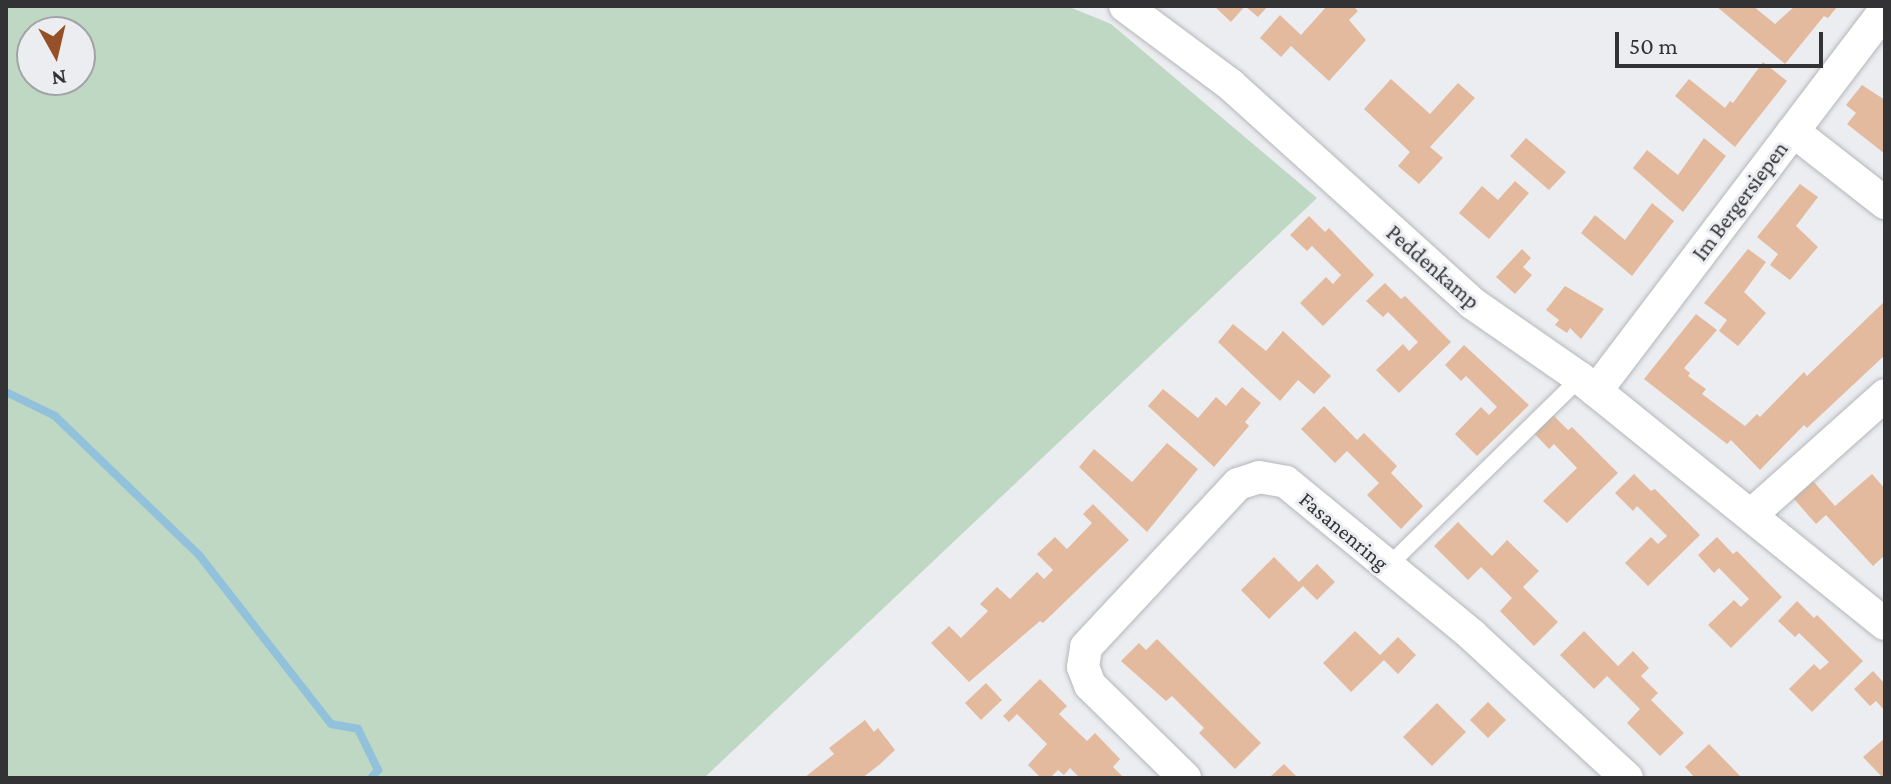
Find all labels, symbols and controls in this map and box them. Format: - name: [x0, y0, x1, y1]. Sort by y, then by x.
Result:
- north arrow: [16, 16, 96, 96]
- scale bar: [1619, 16, 1827, 66]
- text: 50 m: [1629, 32, 1678, 59]
- text: N: [50, 65, 68, 92]
- street label: Im Bergersiepen: [1687, 136, 1793, 266]
- street label: Peddenkamp: [1381, 219, 1485, 315]
- street label: Fasanenring: [1294, 486, 1394, 576]

